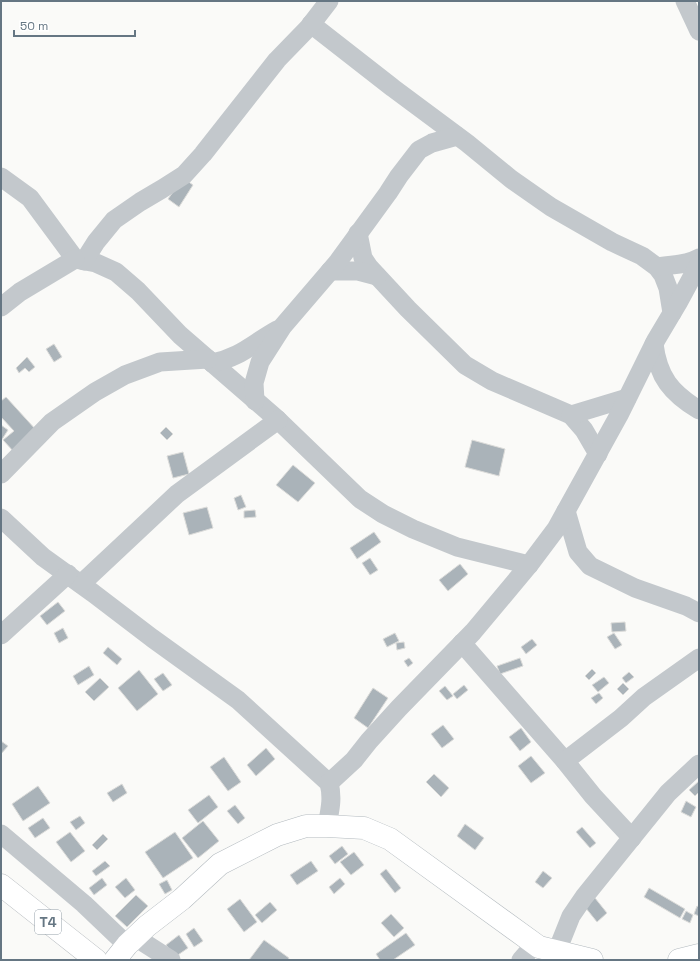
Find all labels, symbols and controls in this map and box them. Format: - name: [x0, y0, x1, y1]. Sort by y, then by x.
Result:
- scale bar: [14, 12, 135, 38]
- text: 50 m: [20, 18, 48, 34]
- road number: T4: [35, 910, 61, 934]

